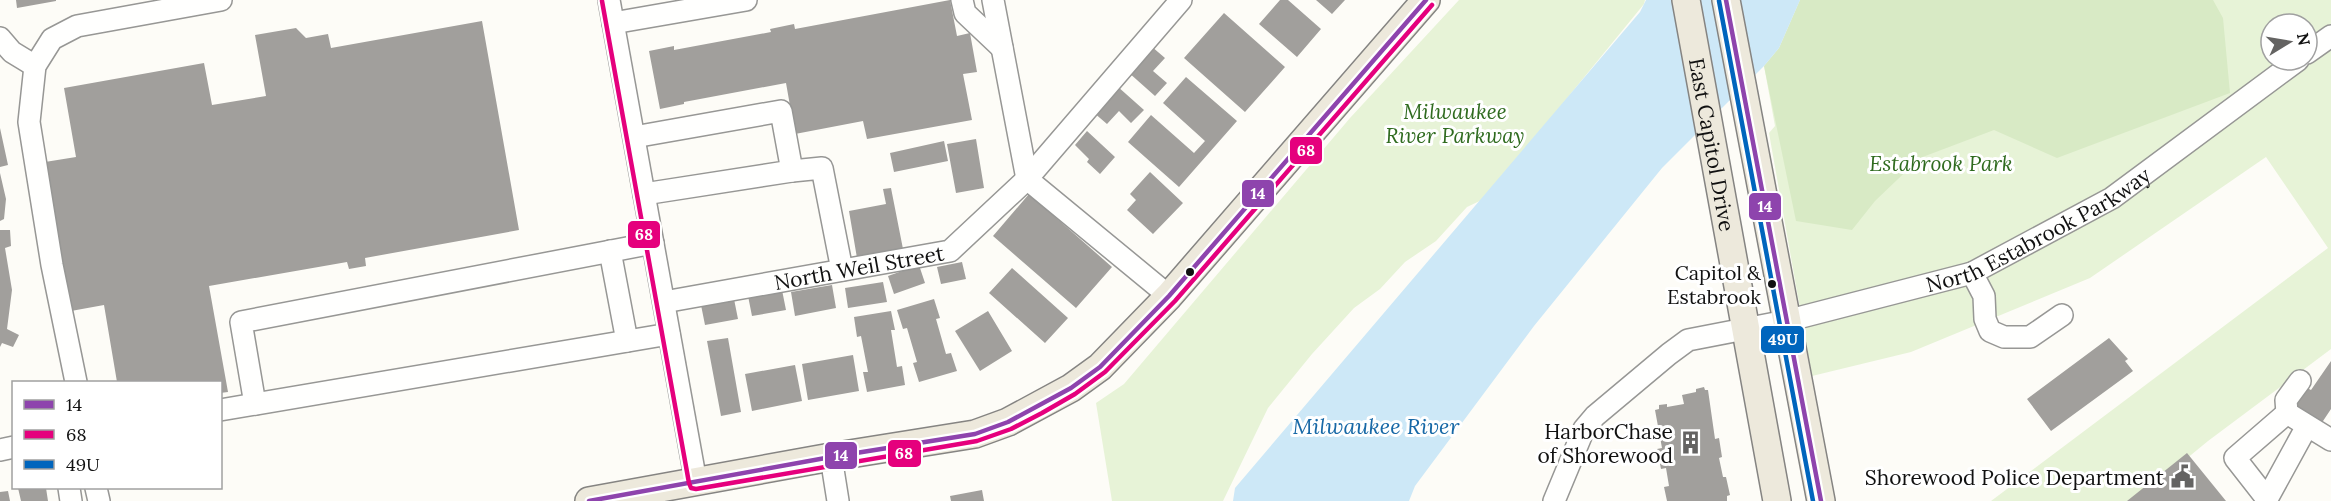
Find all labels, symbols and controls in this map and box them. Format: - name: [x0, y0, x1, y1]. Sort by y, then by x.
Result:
- north arrow: [2259, 12, 2319, 72]
- text: N: [2293, 31, 2315, 47]
- street label: East Capitol Drive: [1683, 56, 1741, 234]
- park label: Milwaukee River Parkway: [1385, 98, 1525, 149]
- line badge: 68: [1289, 136, 1323, 165]
- text: 68: [1297, 140, 1315, 160]
- park label: Estabrook Park: [1869, 150, 2013, 177]
- street label: North Estabrook Parkway: [1923, 161, 2155, 298]
- line badge: 14: [1241, 179, 1275, 208]
- text: 14: [1250, 183, 1266, 203]
- line badge: 14: [1748, 192, 1782, 221]
- text: 14: [1757, 196, 1773, 216]
- line badge: 68: [627, 220, 661, 249]
- text: 68: [635, 224, 653, 244]
- street label: North Weil Street: [772, 239, 947, 296]
- place label: Capitol & Estabrook: [1667, 260, 1762, 309]
- unlabelled marker: [1184, 266, 1196, 278]
- marker: Capitol & Estabrook: [1766, 278, 1778, 290]
- line badge: 49U: [1760, 325, 1805, 354]
- text: 49U: [1768, 329, 1798, 349]
- legend: [12, 381, 222, 489]
- text: 14: [66, 393, 83, 416]
- water label: Milwaukee River: [1292, 412, 1461, 440]
- place label: HarborChase of Shorewood: [1537, 418, 1673, 469]
- text: 68: [66, 423, 87, 446]
- building icon: HarborChase of Shorewood: [1678, 430, 1704, 456]
- line badge: 68: [887, 439, 922, 468]
- line badge: 14: [824, 441, 858, 470]
- text: 68: [895, 443, 913, 463]
- text: 14: [833, 445, 849, 465]
- text: 49U: [66, 453, 100, 476]
- place label: Shorewood Police Department: [1865, 464, 2165, 491]
- public building icon: Shorewood Police Department: [2169, 464, 2195, 490]

